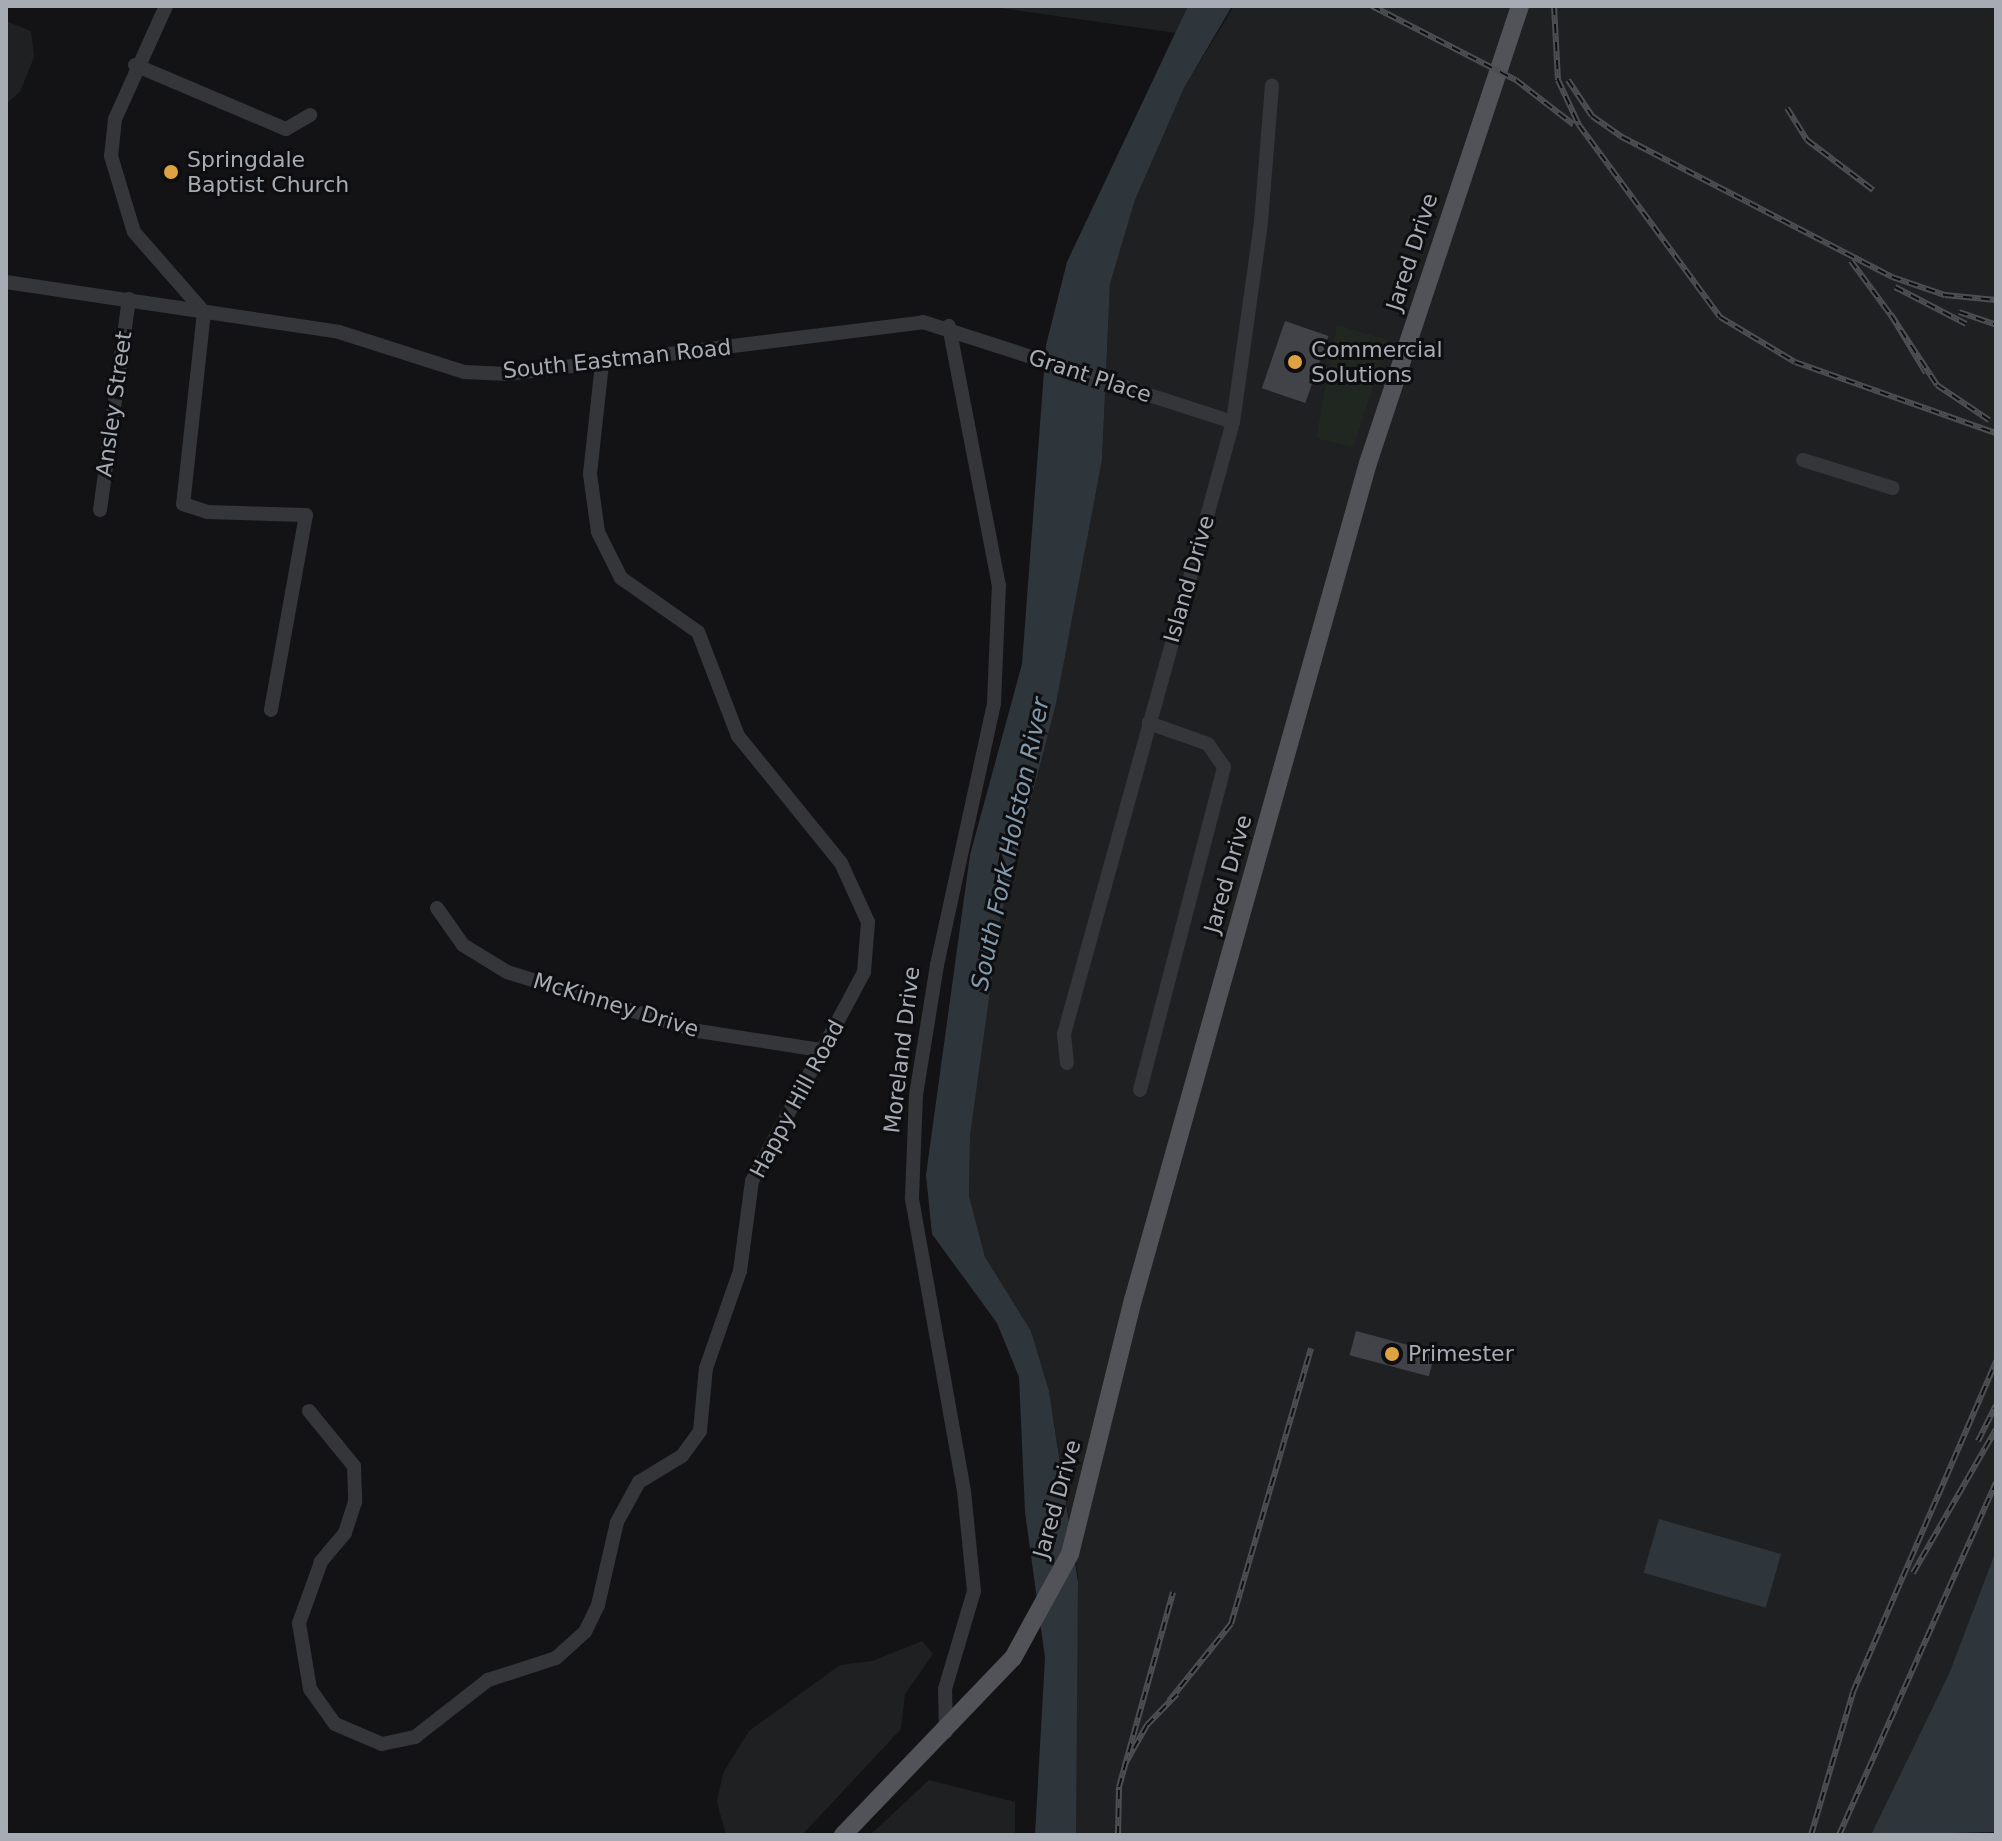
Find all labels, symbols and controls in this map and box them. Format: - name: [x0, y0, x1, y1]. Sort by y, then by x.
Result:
- place label: Springdale Baptist Church: [187, 146, 349, 198]
- marker: Springdale Baptist Church: [162, 163, 180, 181]
- street label: Jared Drive: [1381, 190, 1443, 314]
- street label: Ansley Street: [91, 329, 137, 479]
- street label: South Eastman Road: [502, 334, 732, 384]
- place label: Commercial Solutions: [1311, 336, 1443, 388]
- street label: Grant Place: [1025, 344, 1155, 408]
- marker: Commercial Solutions: [1286, 353, 1304, 371]
- street label: Island Drive: [1158, 512, 1220, 646]
- water label: South Fork Holston River: [966, 695, 1056, 993]
- street label: Jared Drive: [1199, 812, 1257, 936]
- street label: Moreland Drive: [879, 965, 925, 1135]
- street label: McKinney Drive: [530, 967, 702, 1043]
- street label: Happy Hill Road: [744, 1016, 850, 1182]
- place label: Primester: [1408, 1341, 1514, 1367]
- marker: Primester: [1383, 1345, 1401, 1363]
- street label: Jared Drive: [1028, 1437, 1086, 1561]

